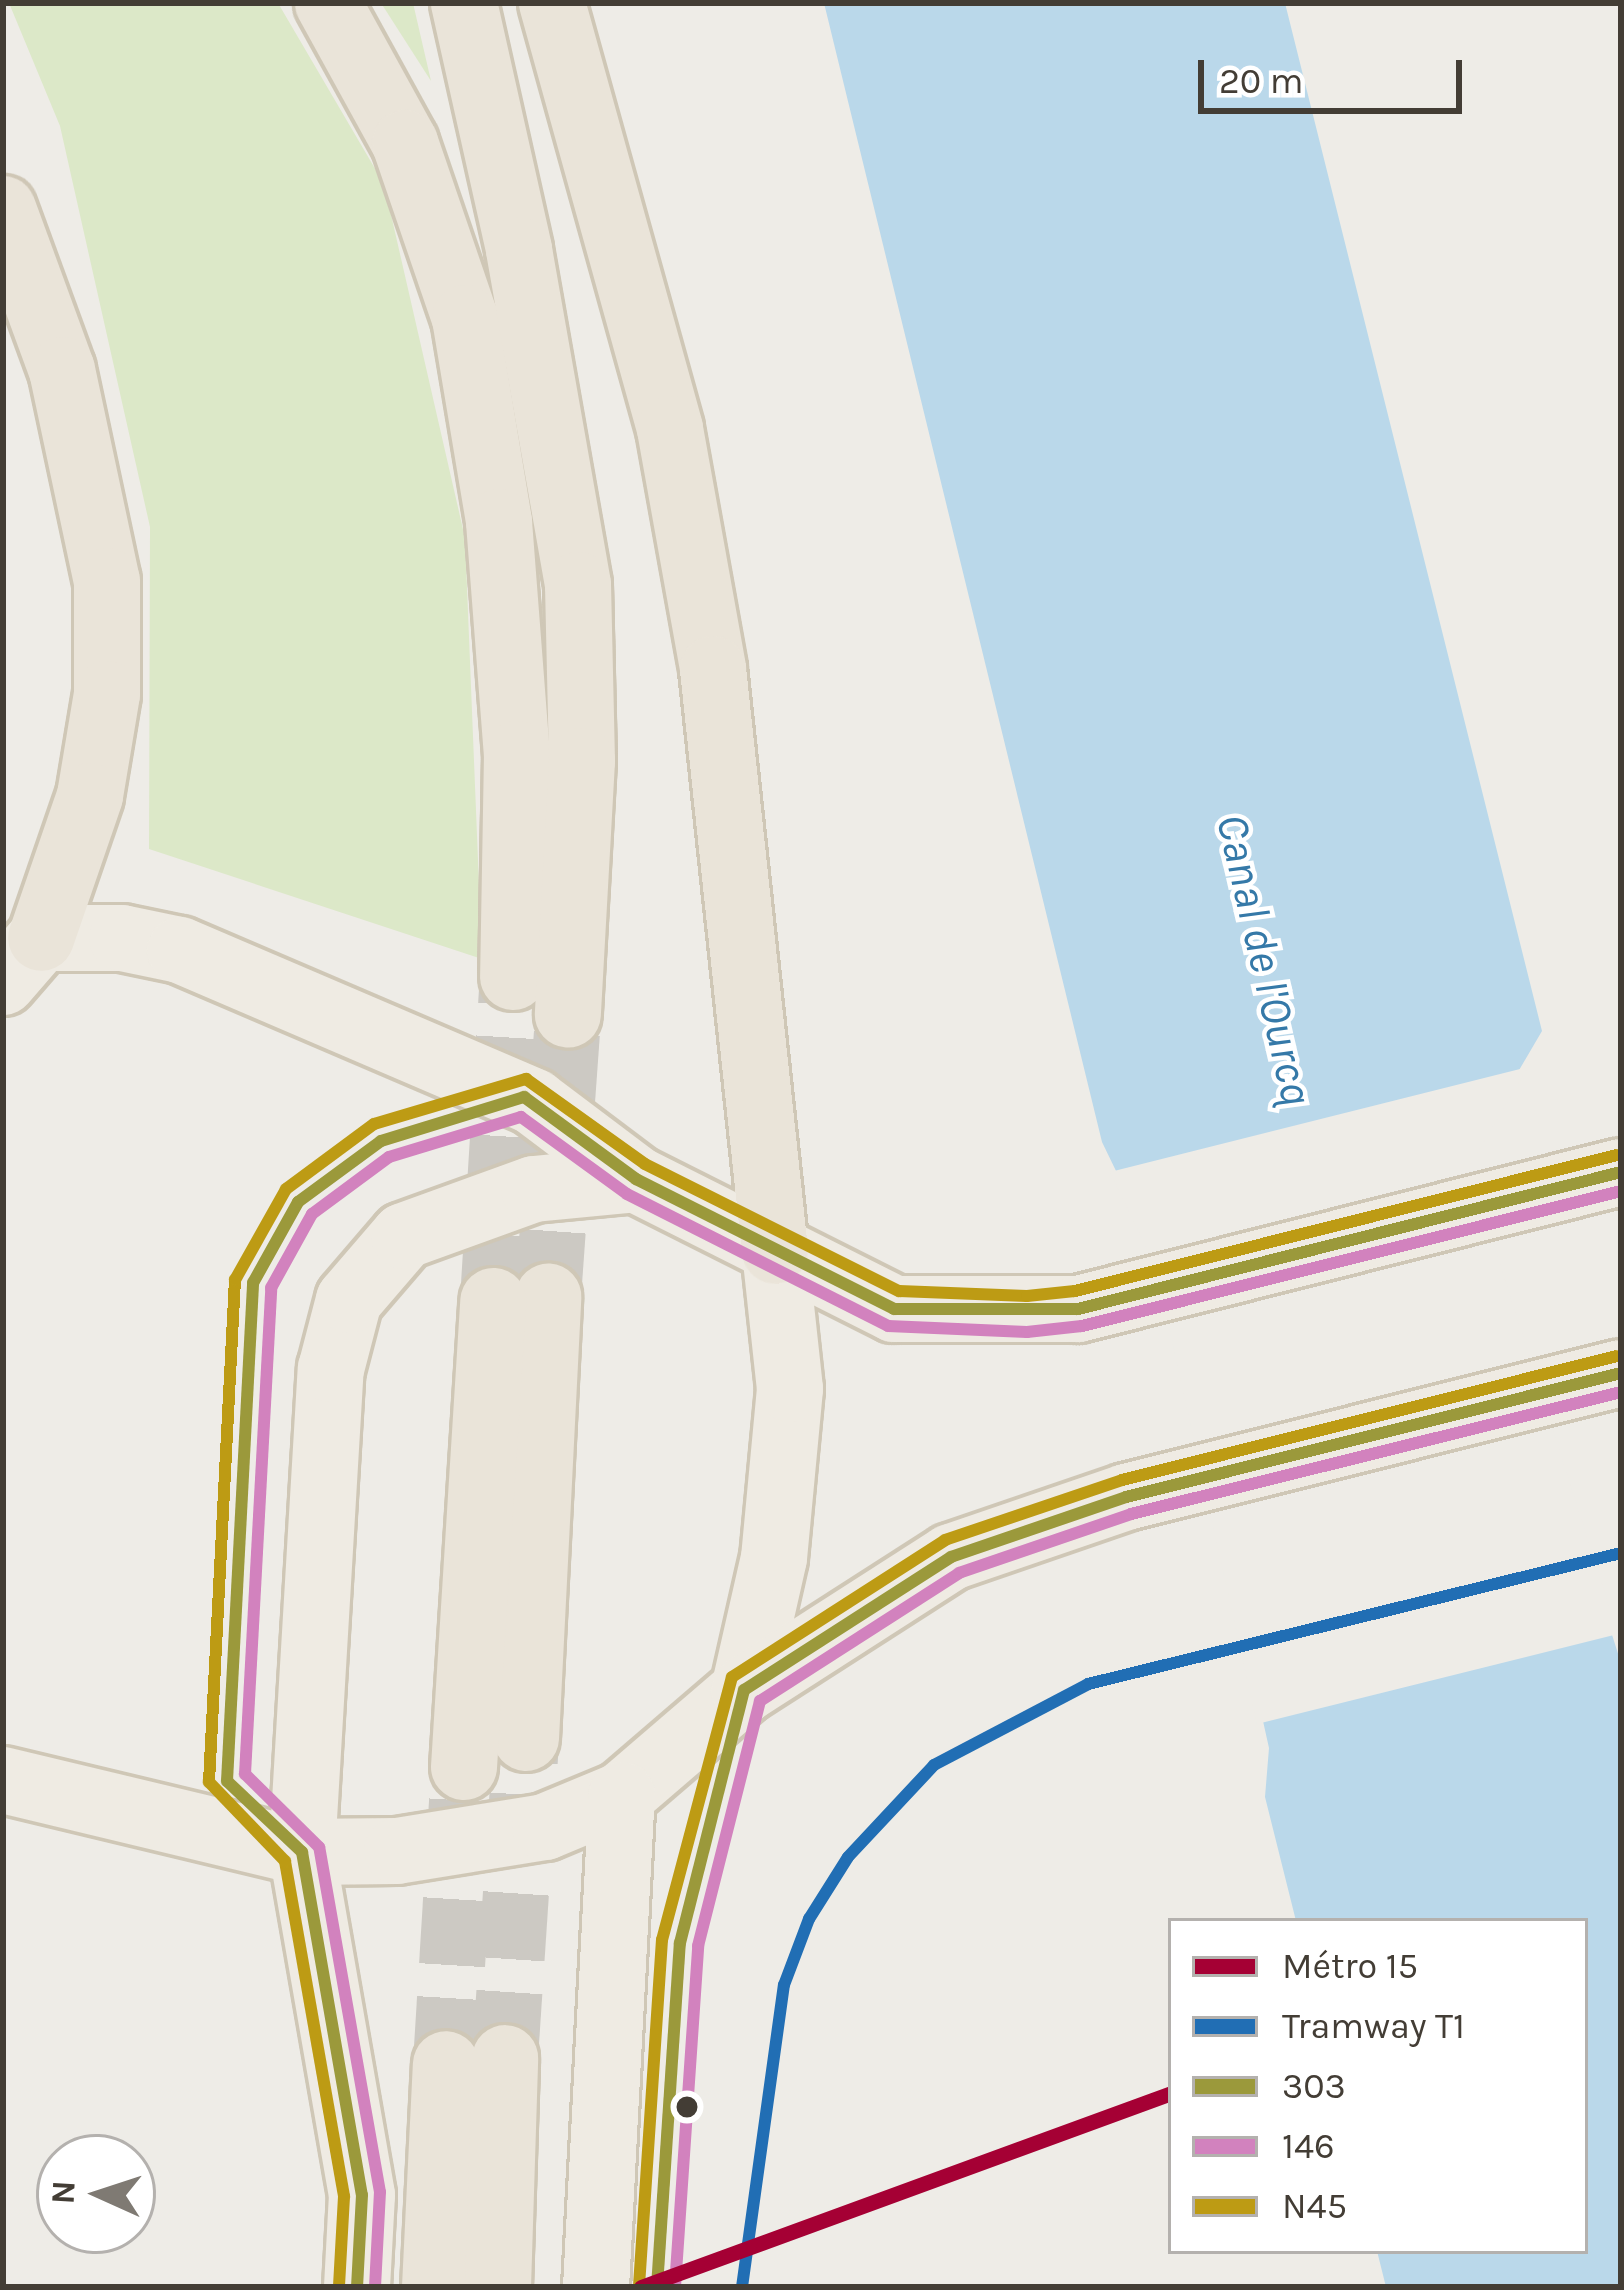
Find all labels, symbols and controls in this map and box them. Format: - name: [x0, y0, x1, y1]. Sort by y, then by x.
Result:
- scale bar: [1204, 36, 1468, 110]
- text: 20 m: [1219, 60, 1303, 102]
- water label: Canal de l'Ourcq: [1204, 809, 1324, 1111]
- legend: [1168, 1918, 1588, 2254]
- text: Métro 15: [1282, 1945, 1418, 1987]
- text: Tramway T1: [1282, 2005, 1465, 2047]
- text: 303: [1282, 2065, 1346, 2107]
- unlabelled marker: [676, 2096, 698, 2118]
- text: 146: [1282, 2125, 1335, 2167]
- north arrow: [36, 2134, 156, 2254]
- text: N: [43, 2179, 83, 2205]
- text: N45: [1282, 2185, 1347, 2227]

